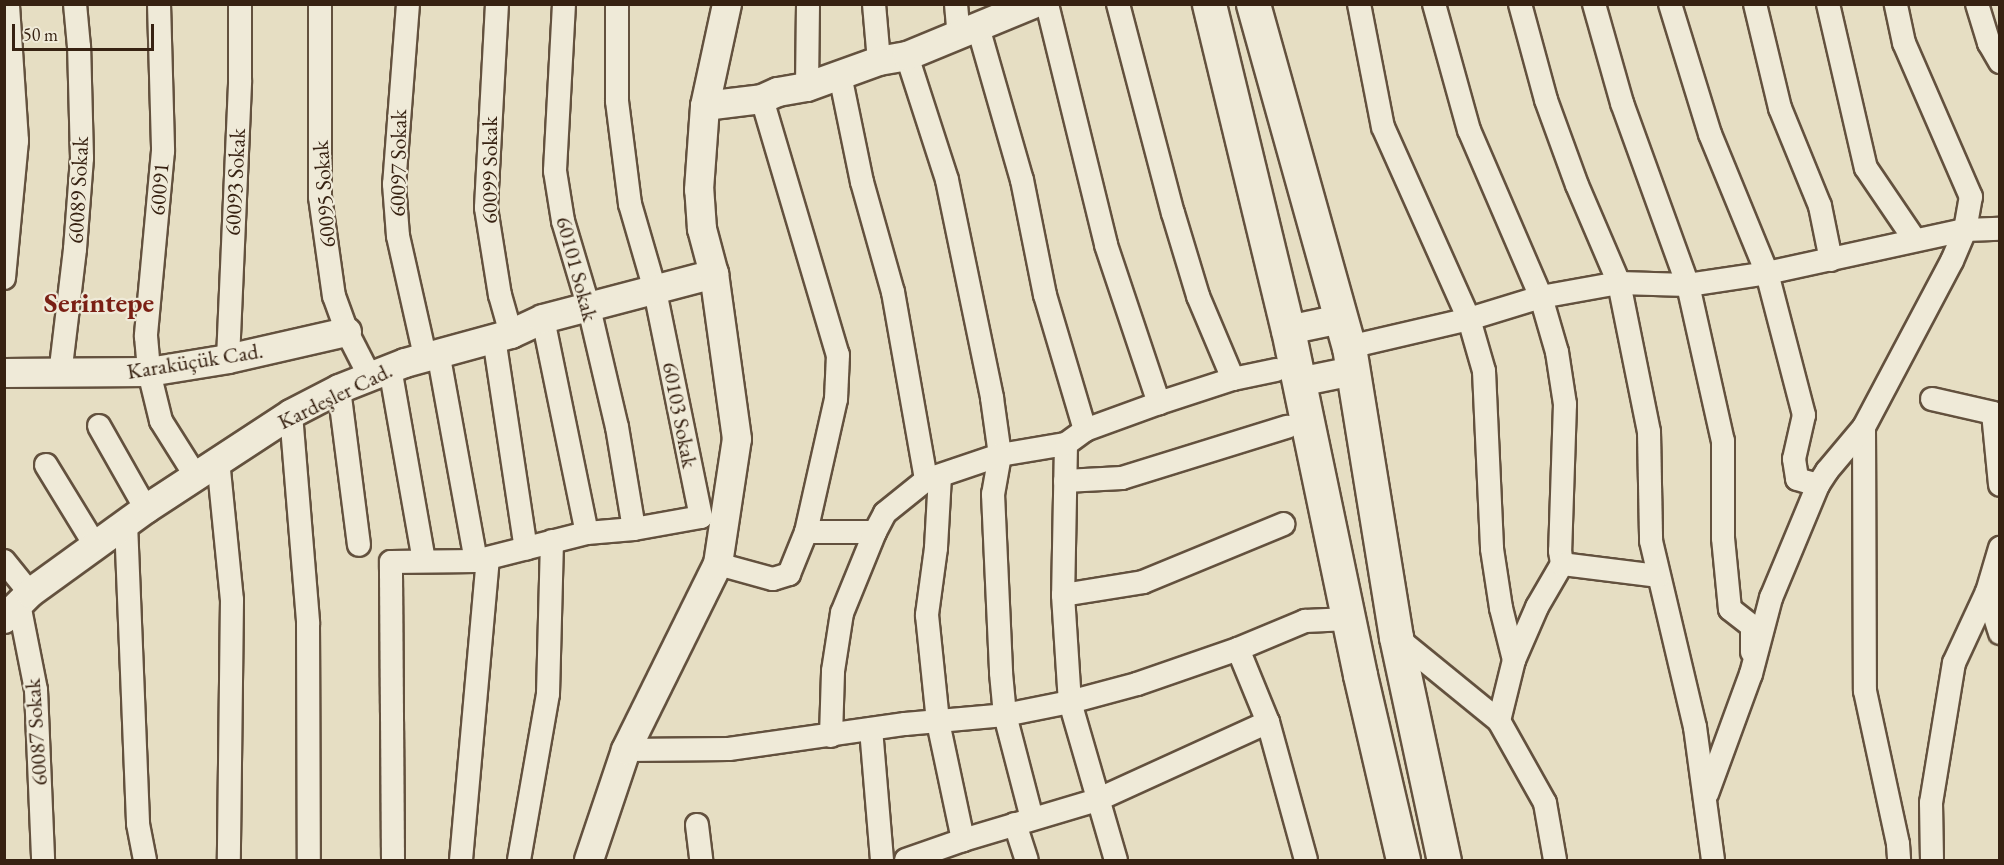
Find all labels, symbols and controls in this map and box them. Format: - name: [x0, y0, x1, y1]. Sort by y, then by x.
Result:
- scale bar: [15, 12, 158, 50]
- text: 50 m: [23, 23, 58, 46]
- street label: 60097 Sokak: [384, 109, 412, 217]
- street label: 60099 Sokak: [477, 116, 503, 224]
- street label: 60093 Sokak: [219, 128, 251, 236]
- street label: 60089 Sokak: [62, 136, 94, 244]
- street label: 60095 Sokak: [307, 140, 341, 248]
- street label: 60091: [144, 162, 174, 216]
- street label: 60101 Sokak: [550, 214, 604, 324]
- district label: Serintepe: [44, 285, 154, 319]
- street label: Karaküçük Cad.: [125, 337, 265, 385]
- street label: Kardeşler Cad.: [273, 357, 397, 435]
- street label: 60103 Sokak: [657, 360, 703, 470]
- street label: 60087 Sokak: [19, 678, 53, 786]

